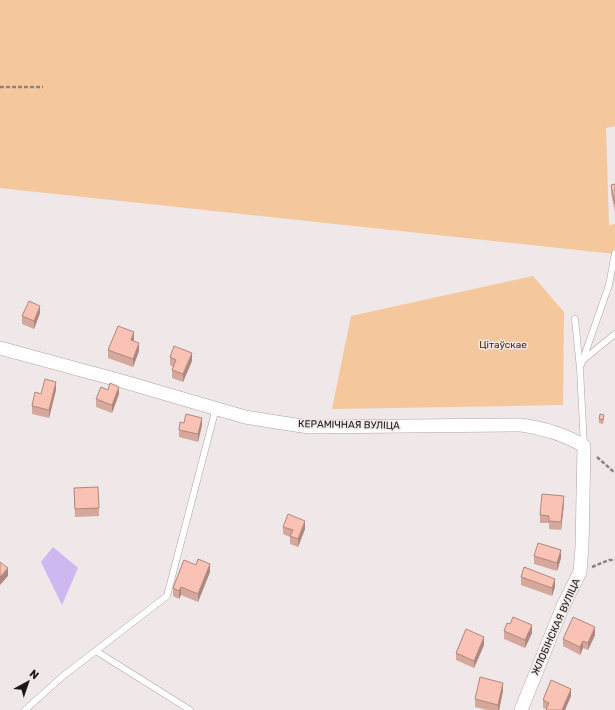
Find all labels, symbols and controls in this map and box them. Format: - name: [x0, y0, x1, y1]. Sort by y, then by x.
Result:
- park label: Цітаўскае: [479, 339, 527, 351]
- street label: КЕРАМІЧНАЯ ВУЛІЦА: [298, 418, 400, 432]
- street label: ЖЛОБІНСКАЯ ВУЛІЦА: [529, 576, 583, 677]
- north arrow: [8, 662, 48, 702]
- text: N: [27, 667, 41, 682]

